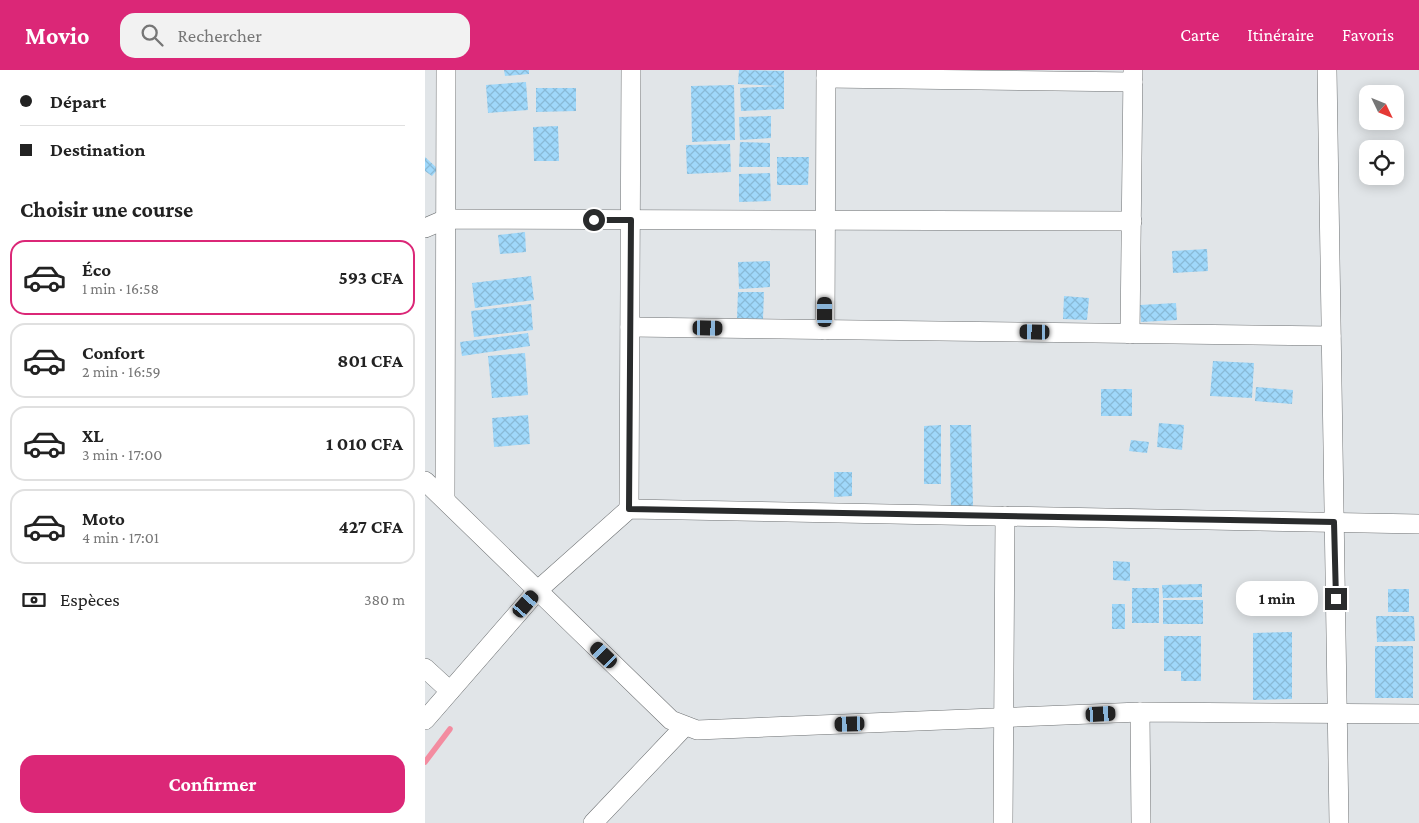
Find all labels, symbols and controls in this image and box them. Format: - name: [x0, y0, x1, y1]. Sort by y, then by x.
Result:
- search box: [120, 13, 470, 58]
- icon: search: [138, 21, 166, 49]
- text: Movio: [25, 22, 90, 49]
- text: Rechercher: [178, 25, 262, 46]
- text: Carte: [1180, 25, 1219, 45]
- text: Itinéraire: [1247, 25, 1314, 45]
- text: Favoris: [1342, 25, 1394, 45]
- north arrow: [1359, 85, 1404, 130]
- map controls: [1359, 85, 1404, 185]
- text: Départ: [50, 91, 106, 112]
- text: Destination: [50, 139, 145, 160]
- button: locate: [1359, 140, 1404, 185]
- text: Choisir une course: [20, 197, 193, 222]
- route start: [583, 209, 605, 231]
- icon: car: [22, 255, 67, 300]
- text: Éco: [82, 259, 111, 280]
- text: 593 CFA: [339, 267, 403, 288]
- text: 1 min · 16:58: [82, 280, 159, 297]
- car: [817, 297, 832, 327]
- car: [692, 320, 723, 336]
- car: [1019, 324, 1050, 340]
- icon: car: [22, 338, 67, 383]
- text: Confort: [82, 342, 145, 363]
- text: 801 CFA: [337, 350, 403, 371]
- text: 2 min · 16:59: [82, 363, 161, 380]
- icon: car: [22, 421, 67, 466]
- text: XL: [82, 425, 104, 446]
- text: 1 010 CFA: [326, 433, 403, 454]
- text: 3 min · 17:00: [82, 446, 162, 463]
- icon: car: [22, 504, 67, 549]
- text: Moto: [82, 508, 125, 529]
- text: 427 CFA: [339, 516, 403, 537]
- text: 4 min · 17:01: [82, 529, 159, 546]
- callout: 1 min: [1236, 582, 1319, 616]
- icon: cash: [20, 586, 48, 614]
- car: [510, 588, 541, 620]
- route end: [1325, 588, 1347, 610]
- text: Espèces: [60, 589, 120, 610]
- text: 1 min: [1259, 590, 1295, 607]
- text: 380 m: [364, 591, 405, 608]
- car: [588, 639, 620, 671]
- car: [1085, 706, 1116, 722]
- car: [834, 716, 865, 732]
- button: Confirmer: [20, 755, 405, 813]

